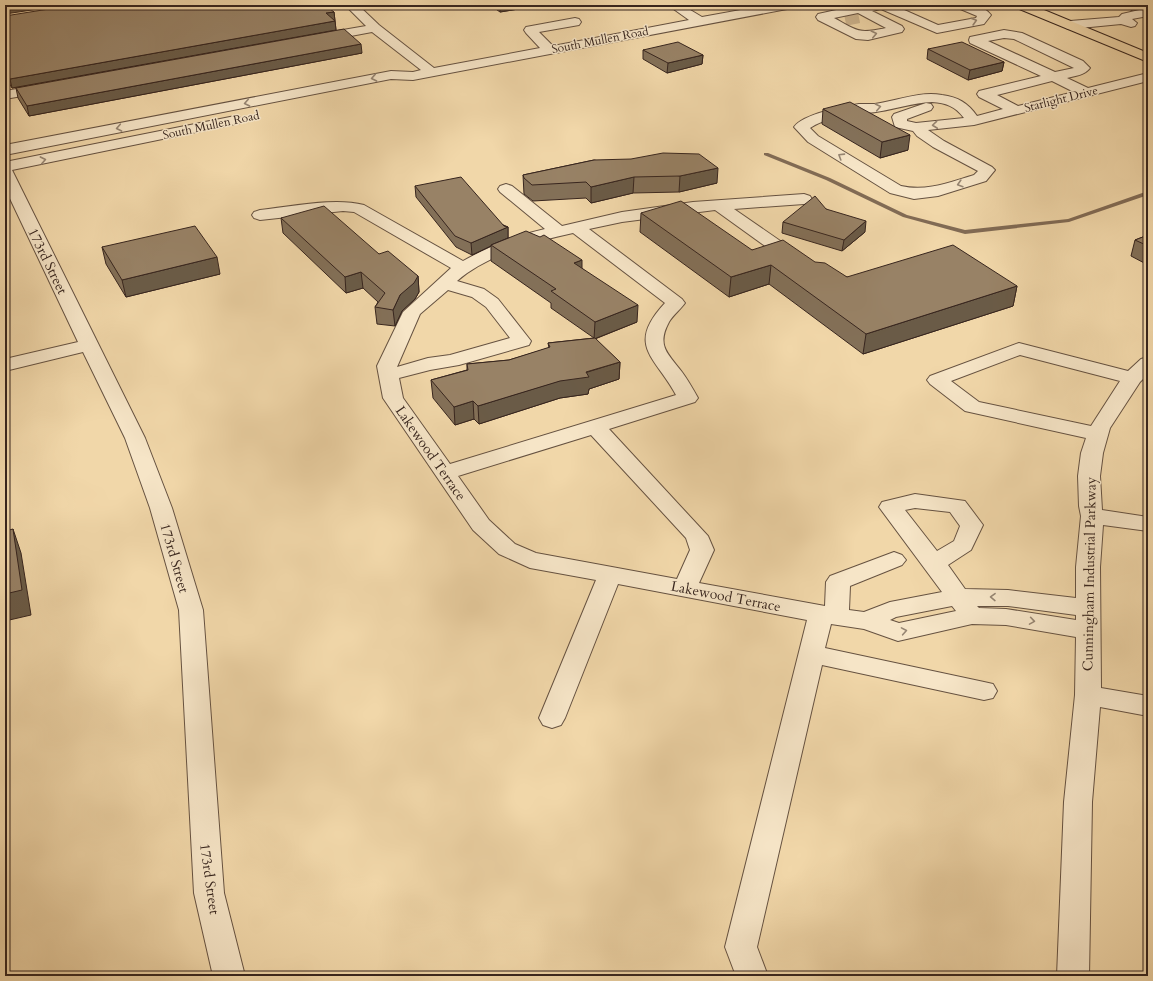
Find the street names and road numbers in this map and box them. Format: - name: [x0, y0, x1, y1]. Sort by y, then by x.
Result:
- street label: South Mullen Road: [550, 23, 650, 57]
- street label: Starlight Drive: [1023, 82, 1099, 116]
- street label: South Mullen Road: [161, 107, 261, 143]
- street label: 173rd Street: [23, 225, 72, 298]
- street label: Lakewood Terrace: [391, 402, 470, 504]
- street label: Cunningham Industrial Parkway: [1078, 476, 1101, 671]
- street label: 173rd Street: [156, 521, 194, 596]
- street label: Lakewood Terrace: [669, 577, 782, 616]
- street label: 173rd Street: [195, 842, 224, 916]

